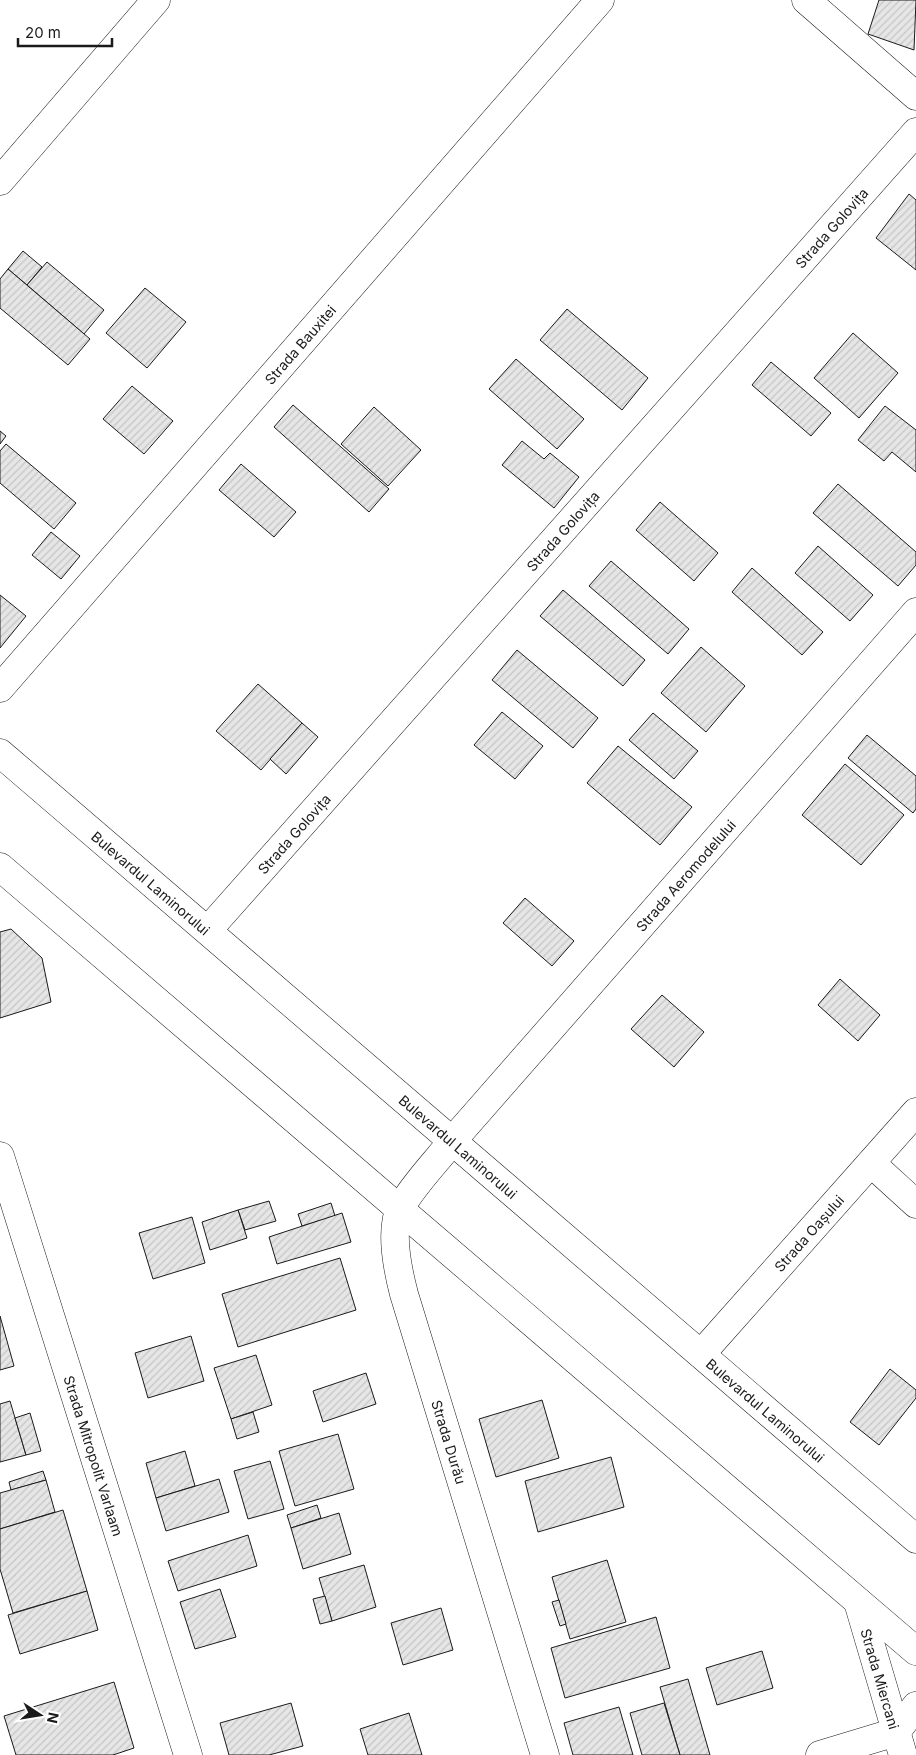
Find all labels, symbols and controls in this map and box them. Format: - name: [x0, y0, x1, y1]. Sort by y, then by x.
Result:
- scale bar: [18, 15, 111, 47]
- text: 20 m: [25, 23, 61, 42]
- street label: Strada Golovița: [791, 184, 871, 271]
- street label: Strada Bauxitei: [261, 301, 339, 387]
- street label: Strada Golovița: [522, 487, 602, 574]
- street label: Strada Golovița: [254, 790, 334, 877]
- street label: Strada Aeromodelului: [632, 816, 739, 934]
- street label: Bulevardul Laminorului: [88, 827, 214, 938]
- street label: Bulevardul Laminorului: [396, 1091, 521, 1202]
- street label: Strada Oașului: [770, 1191, 847, 1275]
- street label: Bulevardul Laminorului: [703, 1355, 828, 1465]
- street label: Strada Mitropolit Varlaam: [61, 1373, 127, 1538]
- street label: Strada Durău: [428, 1398, 470, 1486]
- street label: Strada Miercani: [858, 1626, 903, 1731]
- north arrow: [15, 1690, 65, 1740]
- text: N: [44, 1711, 63, 1725]

